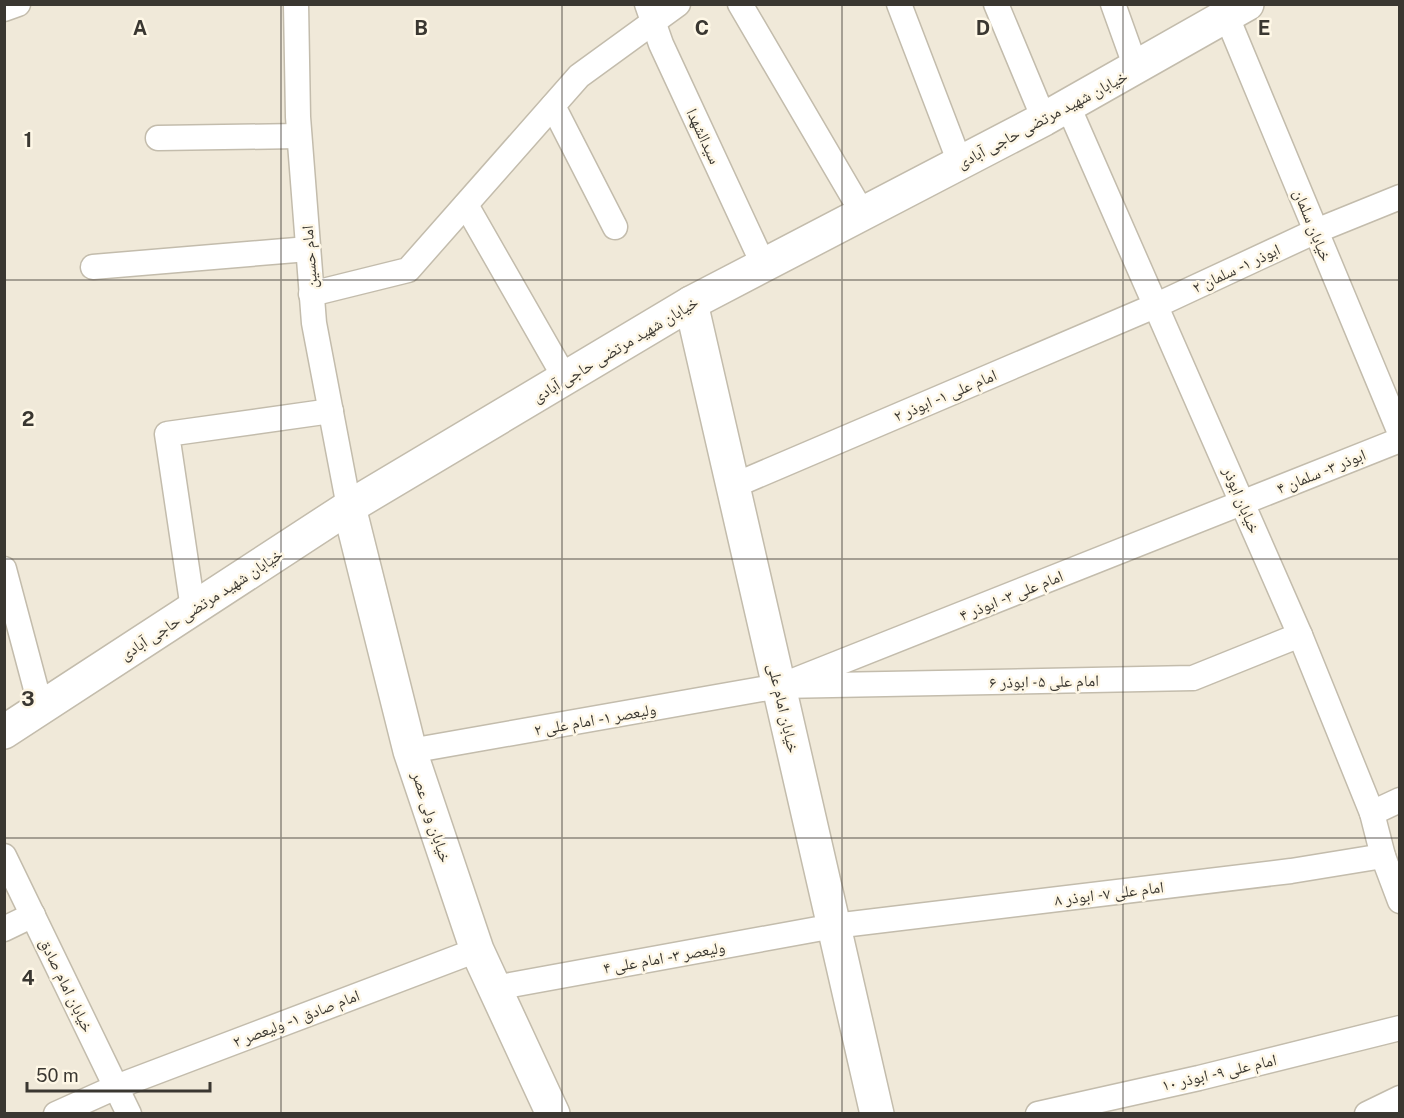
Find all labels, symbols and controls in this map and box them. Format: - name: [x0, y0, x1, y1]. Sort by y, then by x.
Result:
- text: A: [133, 16, 147, 40]
- text: B: [414, 16, 428, 40]
- text: C: [695, 16, 709, 40]
- text: D: [976, 16, 990, 40]
- text: E: [1258, 16, 1270, 40]
- street label: خیابان شهید مرتضی حاجی آبادی: [954, 66, 1131, 173]
- street label: سیدالشهدا: [682, 105, 725, 167]
- text: 1: [24, 128, 32, 152]
- street label: خیابان سلمان: [1289, 186, 1336, 264]
- street label: امام حسین: [298, 225, 322, 289]
- street label: ابوذر ۱ - سلمان ۲: [1189, 240, 1283, 298]
- street label: خیابان شهید مرتضی حاجی آبادی: [529, 292, 702, 407]
- street label: امام علی ۱ - ابوذر ۲: [891, 365, 1000, 427]
- text: 2: [22, 407, 34, 431]
- street label: ابوذر ۳ - سلمان ۴: [1274, 445, 1369, 499]
- street label: خیابان ابوذر: [1218, 463, 1264, 537]
- street label: خیابان شهید مرتضی حاجی آبادی: [116, 545, 287, 665]
- street label: امام علی ۳ - ابوذر ۴: [957, 566, 1066, 626]
- street label: خیابان امام علی: [763, 661, 803, 755]
- street label: امام علی ۵ - ابوذر ۶: [989, 671, 1099, 693]
- text: 3: [21, 687, 35, 711]
- street label: ولیعصر ۱ - امام علی ۲: [533, 699, 658, 741]
- street label: خیابان ولی عصر: [407, 768, 455, 865]
- street label: امام علی ۷ - ابوذر ۸: [1053, 877, 1165, 911]
- street label: خیابان امام صادق: [35, 935, 97, 1036]
- street label: ولیعصر ۳ - امام علی ۴: [602, 937, 727, 979]
- text: 4: [21, 966, 35, 990]
- street label: امام صادق ۱ - ولیعصر ۲: [230, 986, 363, 1052]
- street label: امام علی ۹ - ابوذر ۱۰: [1160, 1050, 1279, 1096]
- scale bar: [27, 1055, 210, 1093]
- text: 50 m: [36, 1065, 79, 1086]

